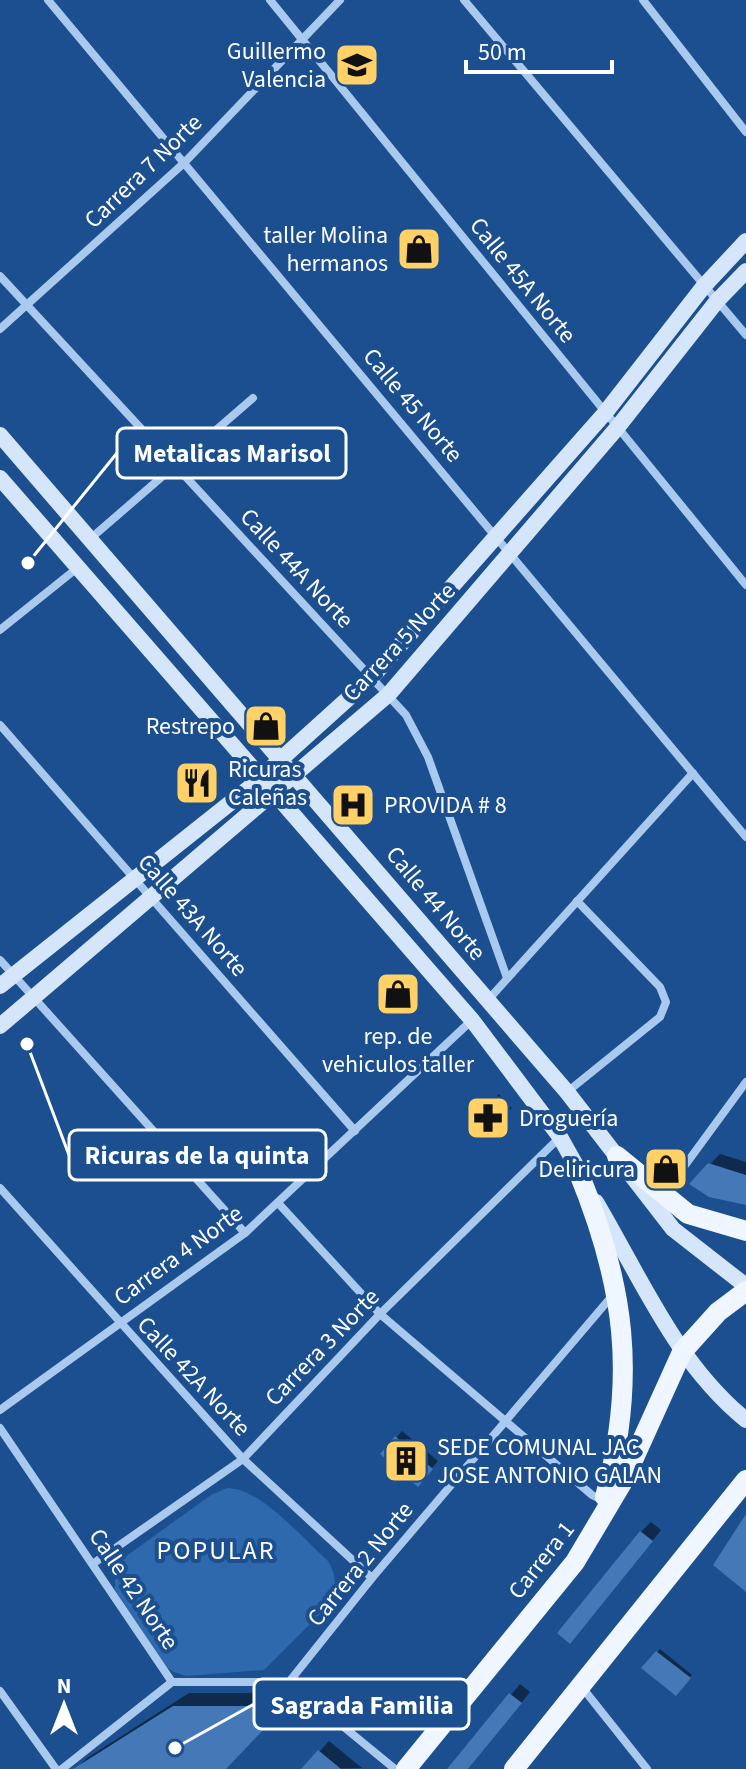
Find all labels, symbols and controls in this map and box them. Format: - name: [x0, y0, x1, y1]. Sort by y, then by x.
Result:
- scale bar: [466, 24, 612, 74]
- place label: Guillermo Valencia: [227, 34, 326, 97]
- text: 50 m: [478, 35, 527, 70]
- school or university icon: Guillermo Valencia: [333, 41, 381, 89]
- street label: Carrera 7 Norte: [76, 106, 210, 237]
- street label: Calle 45A Norte: [461, 210, 584, 351]
- place label: taller Molina hermanos: [263, 218, 388, 281]
- shop icon: taller Molina hermanos: [395, 225, 443, 273]
- street label: Calle 45 Norte: [354, 340, 471, 470]
- callout: Metalicas Marisol: [117, 428, 346, 478]
- text: Metalicas Marisol: [133, 435, 331, 472]
- street label: Calle 44A Norte: [232, 500, 362, 636]
- street label: Carrera 5 Norte: [335, 575, 464, 710]
- shop icon: Restrepo: [242, 702, 290, 750]
- place label: Restrepo: [146, 709, 235, 744]
- place label: Ricuras Caleñas: [228, 752, 307, 815]
- restaurant icon: Ricuras Caleñas: [173, 759, 221, 807]
- hospital icon: PROVIDA # 8: [329, 781, 377, 829]
- place label: PROVIDA # 8: [384, 788, 507, 823]
- street label: Calle 44 Norte: [377, 838, 494, 968]
- street label: Calle 43A Norte: [129, 846, 256, 985]
- shop icon: rep. de vehiculos taller: [374, 970, 422, 1018]
- place label: rep. de vehiculos taller: [322, 1019, 475, 1082]
- pharmacy icon: Droguería: [464, 1094, 512, 1142]
- place label: Droguería: [519, 1101, 618, 1136]
- callout: Ricuras de la quinta: [69, 1130, 326, 1180]
- text: Ricuras de la quinta: [85, 1137, 309, 1174]
- shop icon: Deliricura: [642, 1145, 690, 1193]
- place label: Deliricura: [538, 1152, 635, 1187]
- street label: Carrera 4 Norte: [106, 1197, 250, 1314]
- street label: Carrera 3 Norte: [257, 1280, 388, 1414]
- street label: Calle 42A Norte: [129, 1308, 259, 1444]
- place label: SEDE COMUNAL JAC JOSE ANTONIO GALAN: [437, 1430, 662, 1493]
- building icon: SEDE COMUNAL JAC JOSE ANTONIO GALAN: [382, 1437, 430, 1485]
- street label: Carrera 2 Norte: [299, 1494, 422, 1634]
- street label: Carrera 1: [500, 1514, 583, 1607]
- street label: Calle 42 Norte: [80, 1521, 187, 1657]
- district label: POPULAR: [156, 1532, 276, 1569]
- north arrow: [24, 1665, 104, 1745]
- text: N: [57, 1670, 71, 1702]
- callout: Sagrada Familia: [254, 1679, 469, 1729]
- text: Sagrada Familia: [270, 1687, 454, 1724]

